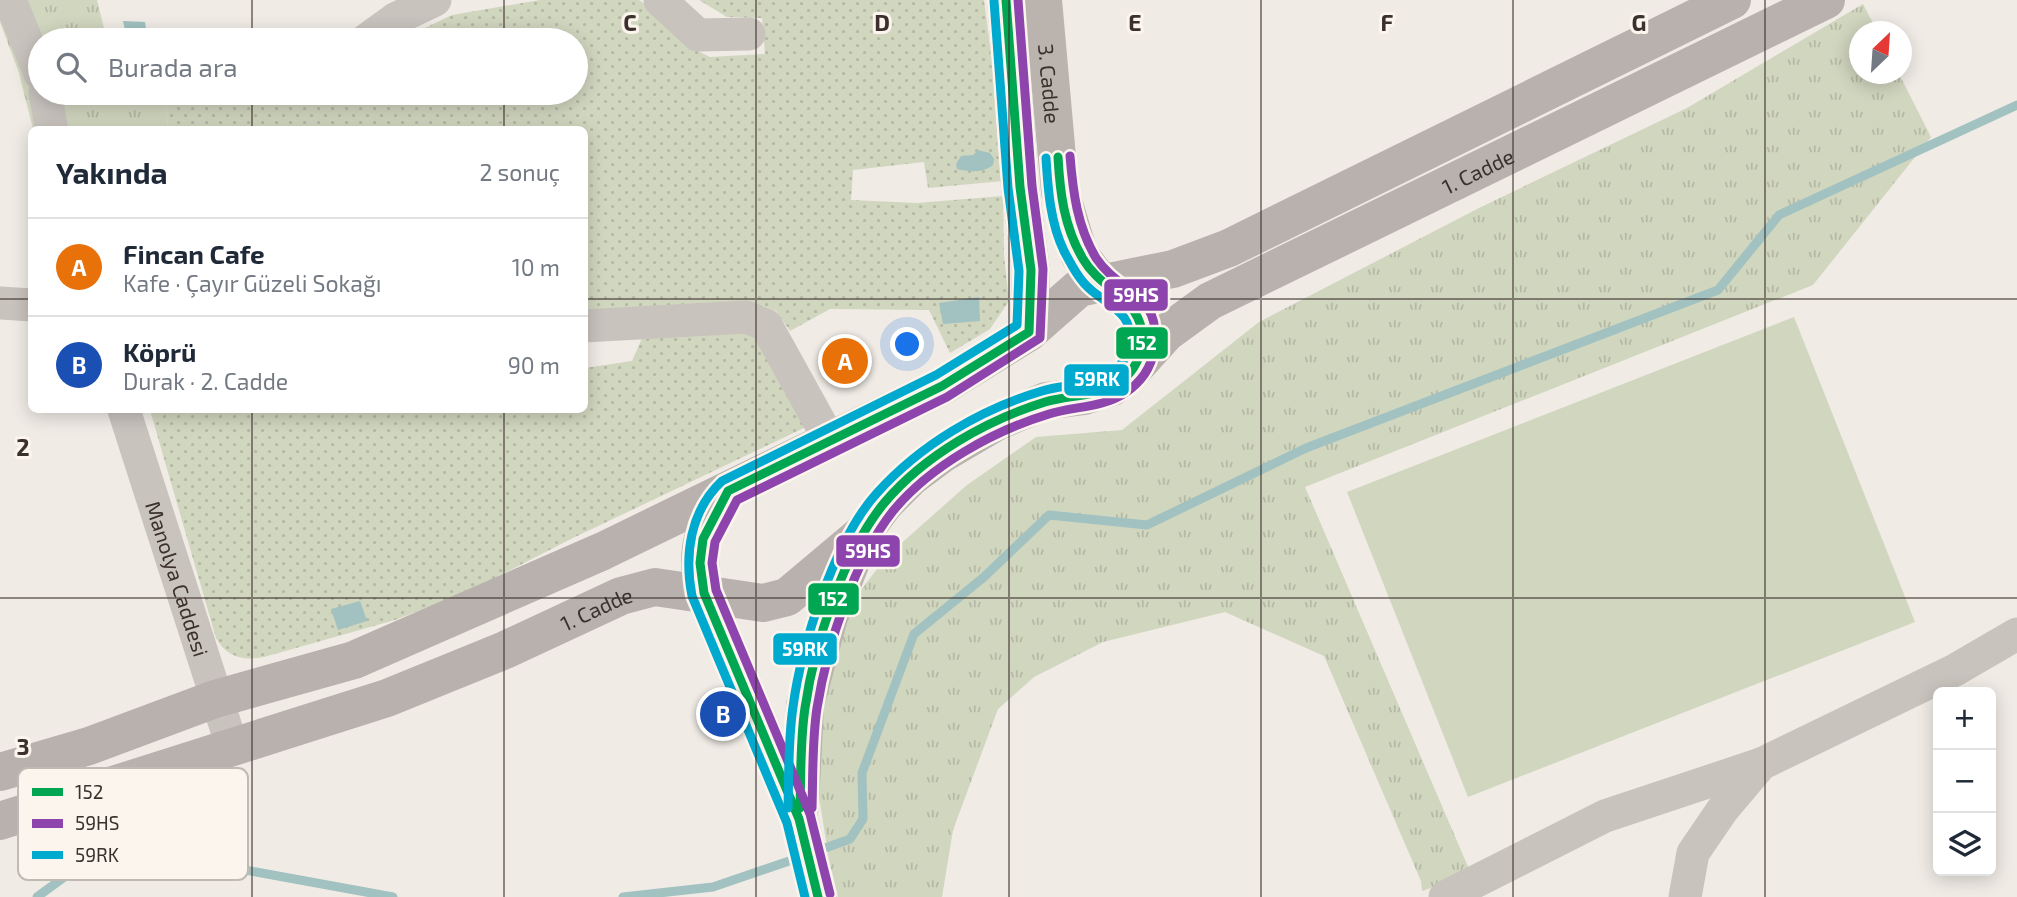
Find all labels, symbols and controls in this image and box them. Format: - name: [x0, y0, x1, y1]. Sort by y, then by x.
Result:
- text: C: [623, 8, 637, 36]
- text: D: [874, 8, 890, 36]
- text: E: [1128, 8, 1142, 36]
- text: F: [1381, 8, 1394, 36]
- text: G: [1632, 8, 1646, 36]
- north arrow: [1849, 21, 1912, 84]
- search box: [28, 28, 588, 105]
- street label: 3. Cadde: [1034, 43, 1066, 125]
- icon: search: [52, 48, 90, 86]
- text: Burada ara: [108, 51, 238, 82]
- street label: 1. Cadde: [1438, 142, 1518, 198]
- text: Yakında: [56, 154, 168, 190]
- text: 2 sonuç: [479, 158, 560, 186]
- text: Fincan Cafe: [123, 238, 265, 269]
- text: A: [71, 253, 87, 281]
- text: 10 m: [512, 253, 560, 281]
- text: Kafe · Çayır Güzeli Sokağı: [123, 269, 381, 297]
- line badge: 59HS: [1103, 278, 1169, 312]
- text: 59HS: [1113, 283, 1159, 306]
- line badge: 152: [1115, 326, 1169, 360]
- your location: [890, 327, 924, 361]
- text: 152: [1127, 331, 1157, 354]
- pin: A: [822, 335, 868, 387]
- text: Köprü: [123, 336, 197, 367]
- text: B: [72, 351, 86, 379]
- text: 90 m: [508, 351, 560, 379]
- line badge: 59RK: [1063, 363, 1130, 397]
- text: Durak · 2. Cadde: [123, 367, 288, 395]
- text: 59RK: [1074, 367, 1120, 390]
- text: 2: [16, 433, 30, 461]
- street label: Manolya Caddesi: [141, 498, 215, 659]
- line badge: 59HS: [835, 534, 901, 568]
- text: 59HS: [845, 539, 891, 562]
- street label: 1. Cadde: [556, 581, 635, 635]
- line badge: 152: [807, 582, 860, 616]
- text: 152: [818, 587, 848, 610]
- line badge: 59RK: [772, 632, 838, 666]
- text: 59RK: [782, 637, 828, 660]
- map controls: [1933, 687, 1996, 876]
- button: +: [1933, 687, 1996, 750]
- pin: B: [700, 688, 746, 740]
- text: 3: [16, 732, 30, 760]
- button: −: [1933, 750, 1996, 813]
- legend: [18, 768, 248, 880]
- text: 152: [75, 780, 103, 803]
- text: 59HS: [75, 811, 119, 834]
- button: layers: [1933, 813, 1996, 876]
- text: 59RK: [75, 843, 119, 866]

